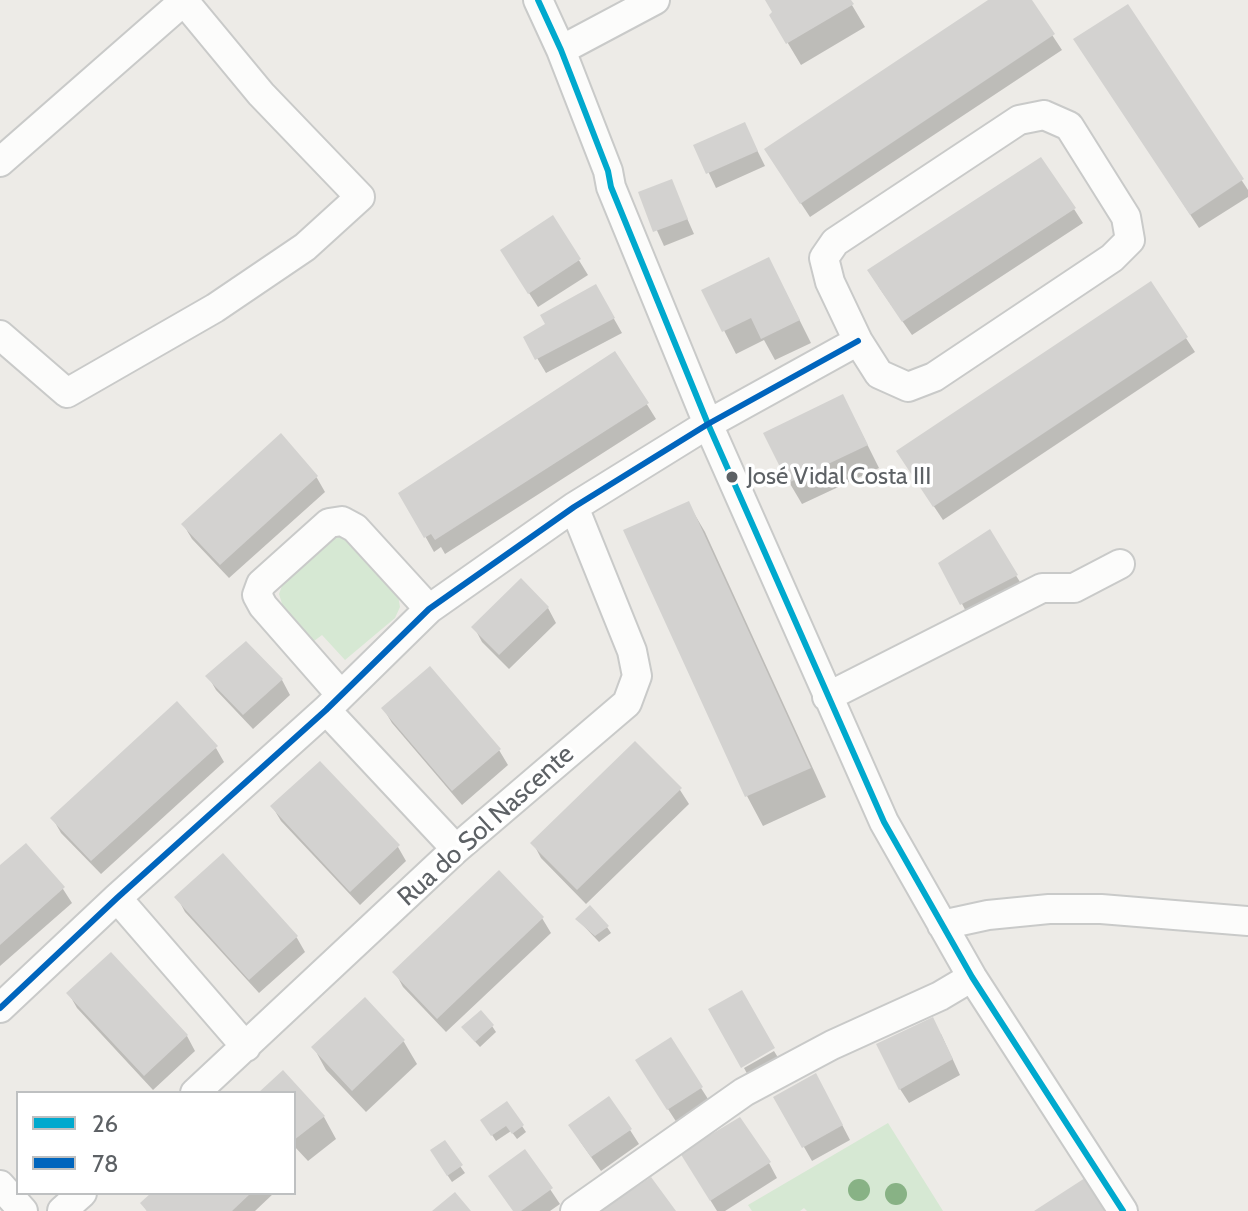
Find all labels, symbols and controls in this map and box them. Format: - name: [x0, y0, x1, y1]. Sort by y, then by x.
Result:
- place label: José Vidal Costa III: [747, 463, 931, 491]
- marker: José Vidal Costa III: [724, 469, 740, 485]
- street label: Rua do Sol Nascente: [392, 739, 580, 913]
- legend: [16, 1091, 296, 1195]
- text: 26: [92, 1109, 118, 1138]
- text: 78: [92, 1149, 119, 1178]

